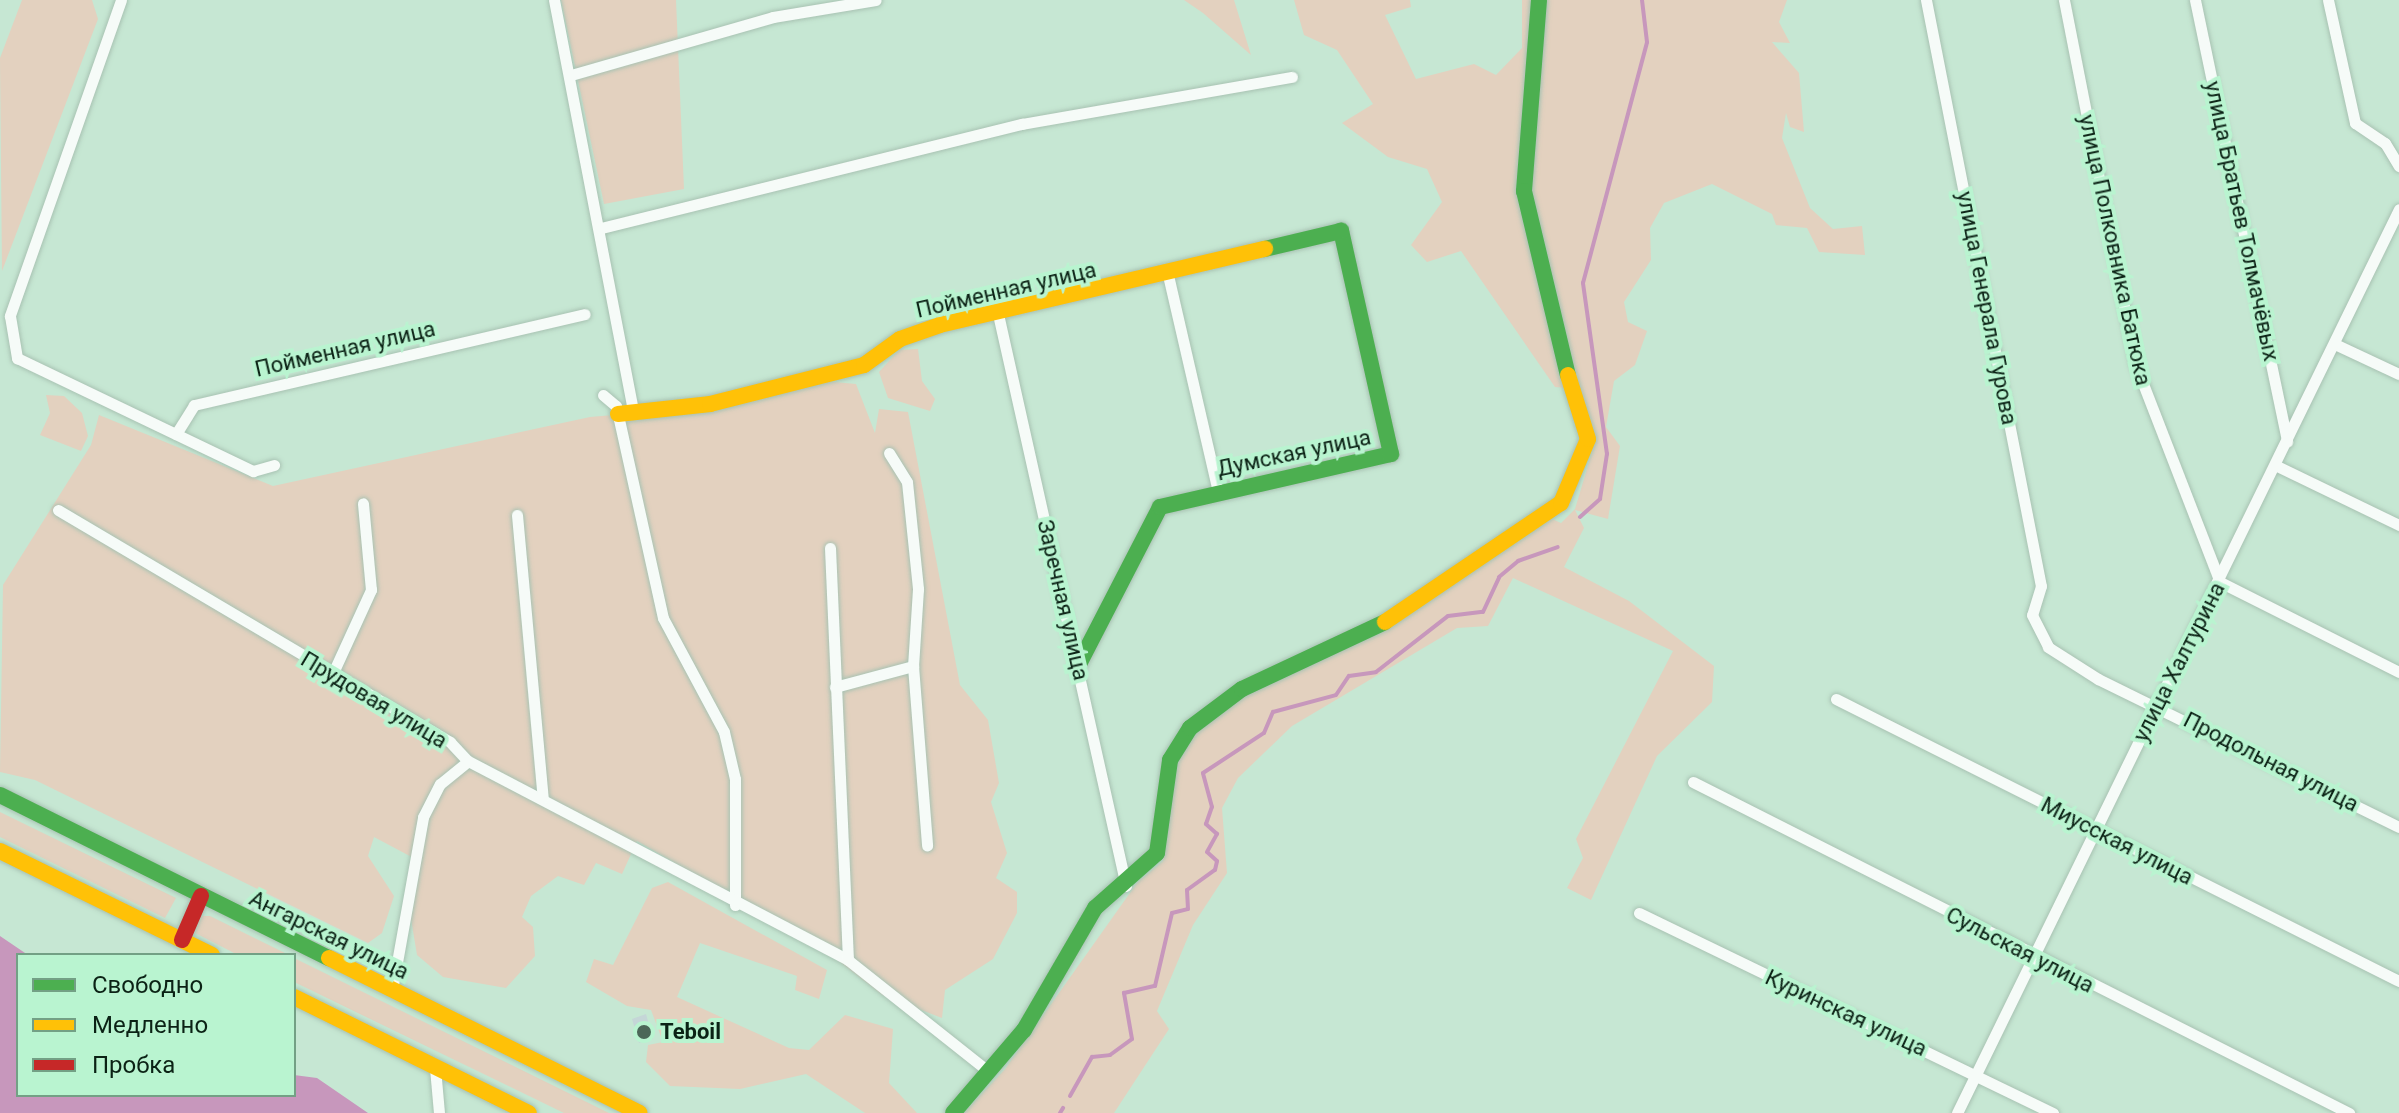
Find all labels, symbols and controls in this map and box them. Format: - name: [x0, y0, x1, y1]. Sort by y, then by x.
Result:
- street label: улица Братьев Толмачёвых: [2199, 79, 2285, 363]
- street label: улица Полковника Батюка: [2073, 112, 2157, 388]
- street label: улица Генерала Гурова: [1951, 189, 2023, 427]
- street label: Пойменная улица: [913, 256, 1099, 324]
- street label: Пойменная улица: [252, 315, 438, 383]
- street label: Думская улица: [1215, 424, 1373, 482]
- street label: Заречная улица: [1032, 517, 1094, 683]
- street label: улица Халтурина: [2127, 578, 2231, 746]
- street label: Прудовая улица: [296, 646, 452, 754]
- street label: Продольная улица: [2179, 706, 2363, 818]
- street label: Миусская улица: [2037, 791, 2197, 891]
- street label: Ангарская улица: [245, 885, 413, 985]
- street label: Сульская улица: [1942, 901, 2098, 999]
- legend: [16, 953, 296, 1097]
- street label: Куринская улица: [1761, 964, 1931, 1062]
- text: Свободно: [92, 971, 203, 999]
- text: Медленно: [92, 1011, 208, 1039]
- place label: Teboil: [660, 1019, 721, 1045]
- marker: Teboil: [635, 1023, 653, 1041]
- text: Пробка: [92, 1051, 175, 1079]

